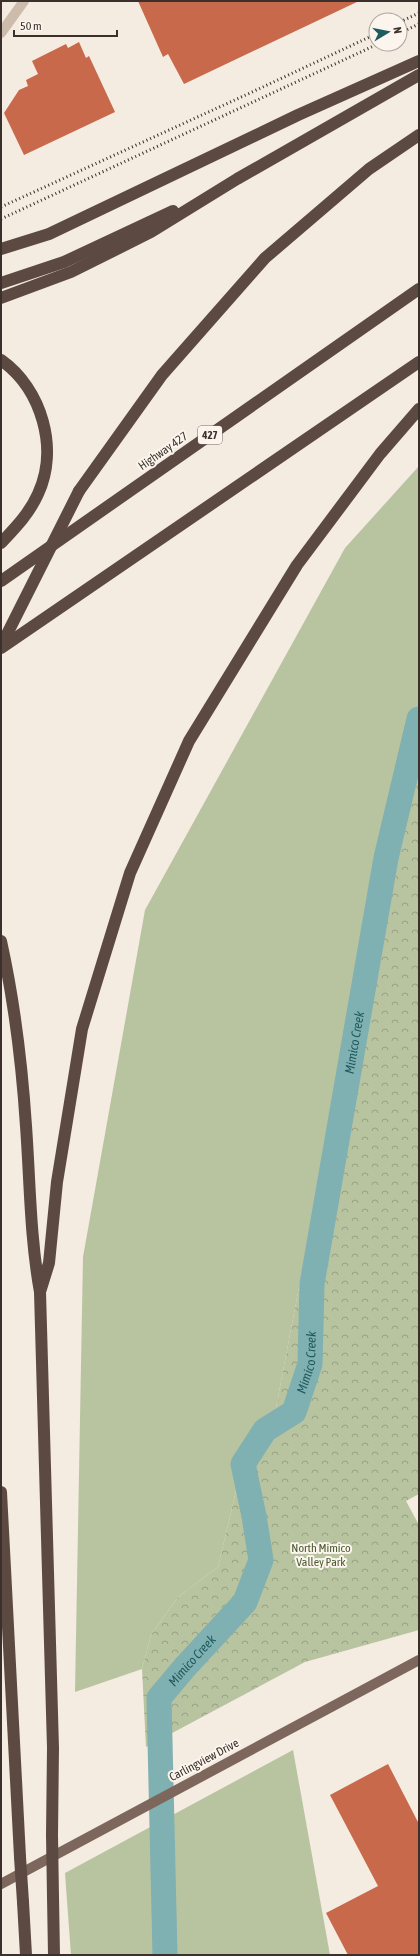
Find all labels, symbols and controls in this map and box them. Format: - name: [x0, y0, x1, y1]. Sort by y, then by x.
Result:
- scale bar: [14, 12, 117, 38]
- north arrow: [368, 12, 408, 52]
- text: 50 m: [20, 19, 42, 33]
- text: N: [391, 26, 404, 35]
- road number: 427: [198, 426, 222, 444]
- street label: Highway 427: [136, 429, 191, 473]
- water label: Mimico Creek: [342, 1010, 367, 1075]
- water label: Mimico Creek: [294, 1331, 319, 1396]
- park label: North Mimico Valley Park: [291, 1541, 351, 1569]
- water label: Mimico Creek: [165, 1632, 219, 1689]
- street label: Carlingview Drive: [167, 1736, 241, 1784]

